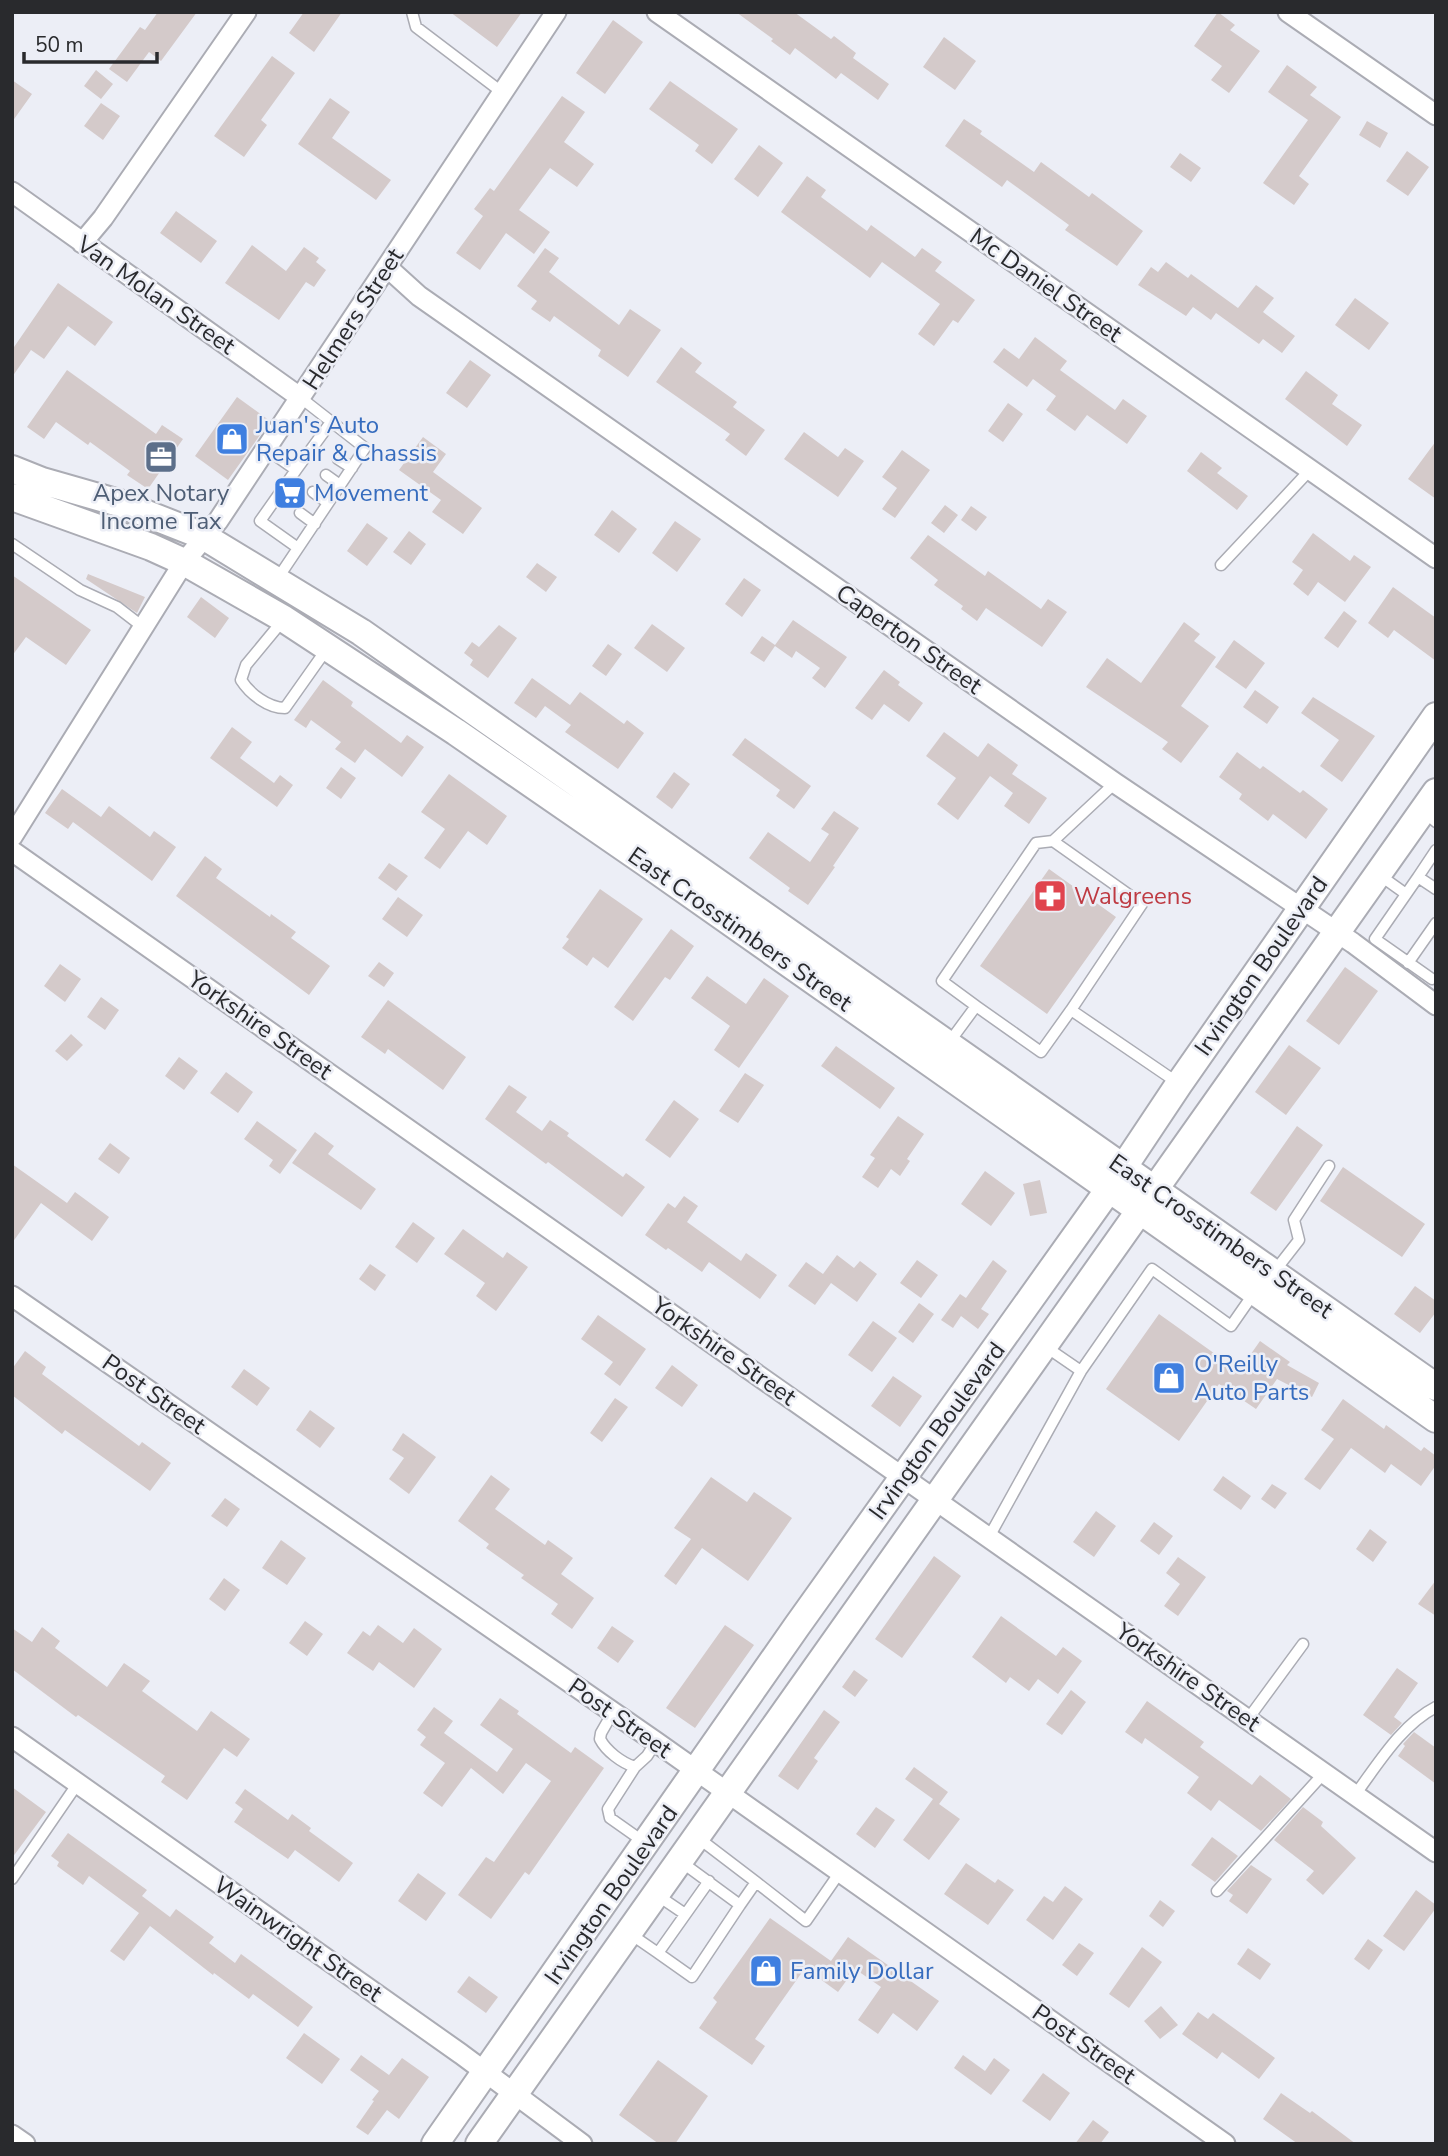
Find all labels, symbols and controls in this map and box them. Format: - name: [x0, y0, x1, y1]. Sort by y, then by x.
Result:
- scale bar: [24, 21, 158, 65]
- text: 50 m: [35, 31, 84, 59]
- street label: Mc Daniel Street: [963, 221, 1129, 350]
- street label: Van Molan Street: [70, 228, 242, 362]
- street label: Helmers Street: [295, 241, 411, 396]
- place label: Juan's Auto Repair & Chassis: [255, 409, 437, 469]
- shop icon: Juan's Auto Repair & Chassis: [213, 420, 251, 458]
- office icon: Apex Notary Income Tax: [142, 438, 180, 476]
- supermarket icon: Movement: [271, 474, 309, 512]
- place label: Apex Notary Income Tax: [93, 477, 230, 537]
- place label: Movement: [314, 477, 429, 509]
- street label: Caperton Street: [830, 577, 989, 702]
- street label: East Crosstimbers Street: [622, 840, 859, 1019]
- street label: Irvington Boulevard: [1187, 870, 1335, 1062]
- pharmacy icon: Walgreens: [1031, 877, 1069, 915]
- place label: Walgreens: [1074, 880, 1192, 912]
- street label: Yorkshire Street: [180, 963, 339, 1087]
- street label: East Crosstimbers Street: [1103, 1147, 1340, 1326]
- street label: Yorkshire Street: [644, 1289, 803, 1413]
- street label: Irvington Boulevard: [862, 1336, 1012, 1526]
- street label: Post Street: [96, 1347, 213, 1442]
- place label: O'Reilly Auto Parts: [1194, 1348, 1309, 1408]
- shop icon: O'Reilly Auto Parts: [1150, 1359, 1188, 1397]
- street label: Yorkshire Street: [1108, 1615, 1267, 1739]
- street label: Post Street: [562, 1671, 679, 1766]
- street label: Irvington Boulevard: [537, 1799, 685, 1991]
- street label: Wainwright Street: [207, 1869, 389, 2010]
- shop icon: Family Dollar: [747, 1952, 785, 1990]
- place label: Family Dollar: [790, 1955, 934, 1987]
- street label: Post Street: [1026, 1997, 1143, 2092]

